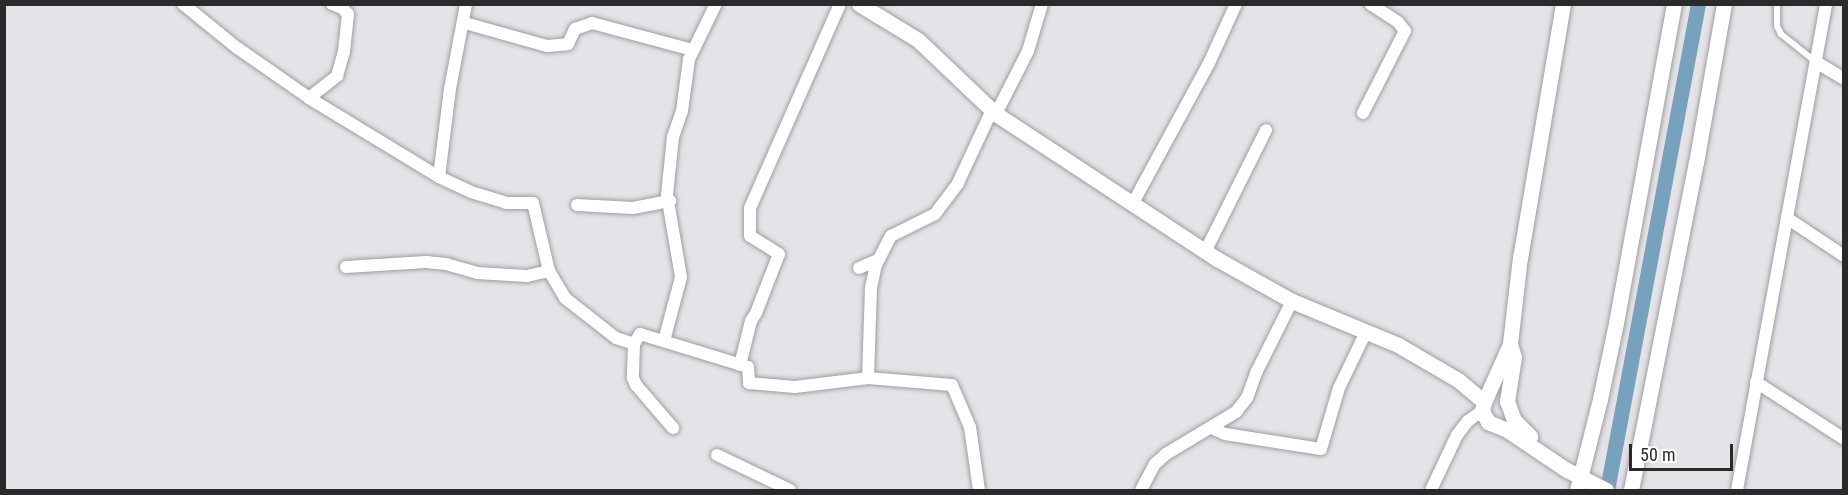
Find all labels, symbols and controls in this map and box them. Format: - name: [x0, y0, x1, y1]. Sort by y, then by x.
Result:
- scale bar: [1632, 432, 1736, 470]
- text: 50 m: [1640, 444, 1675, 465]

